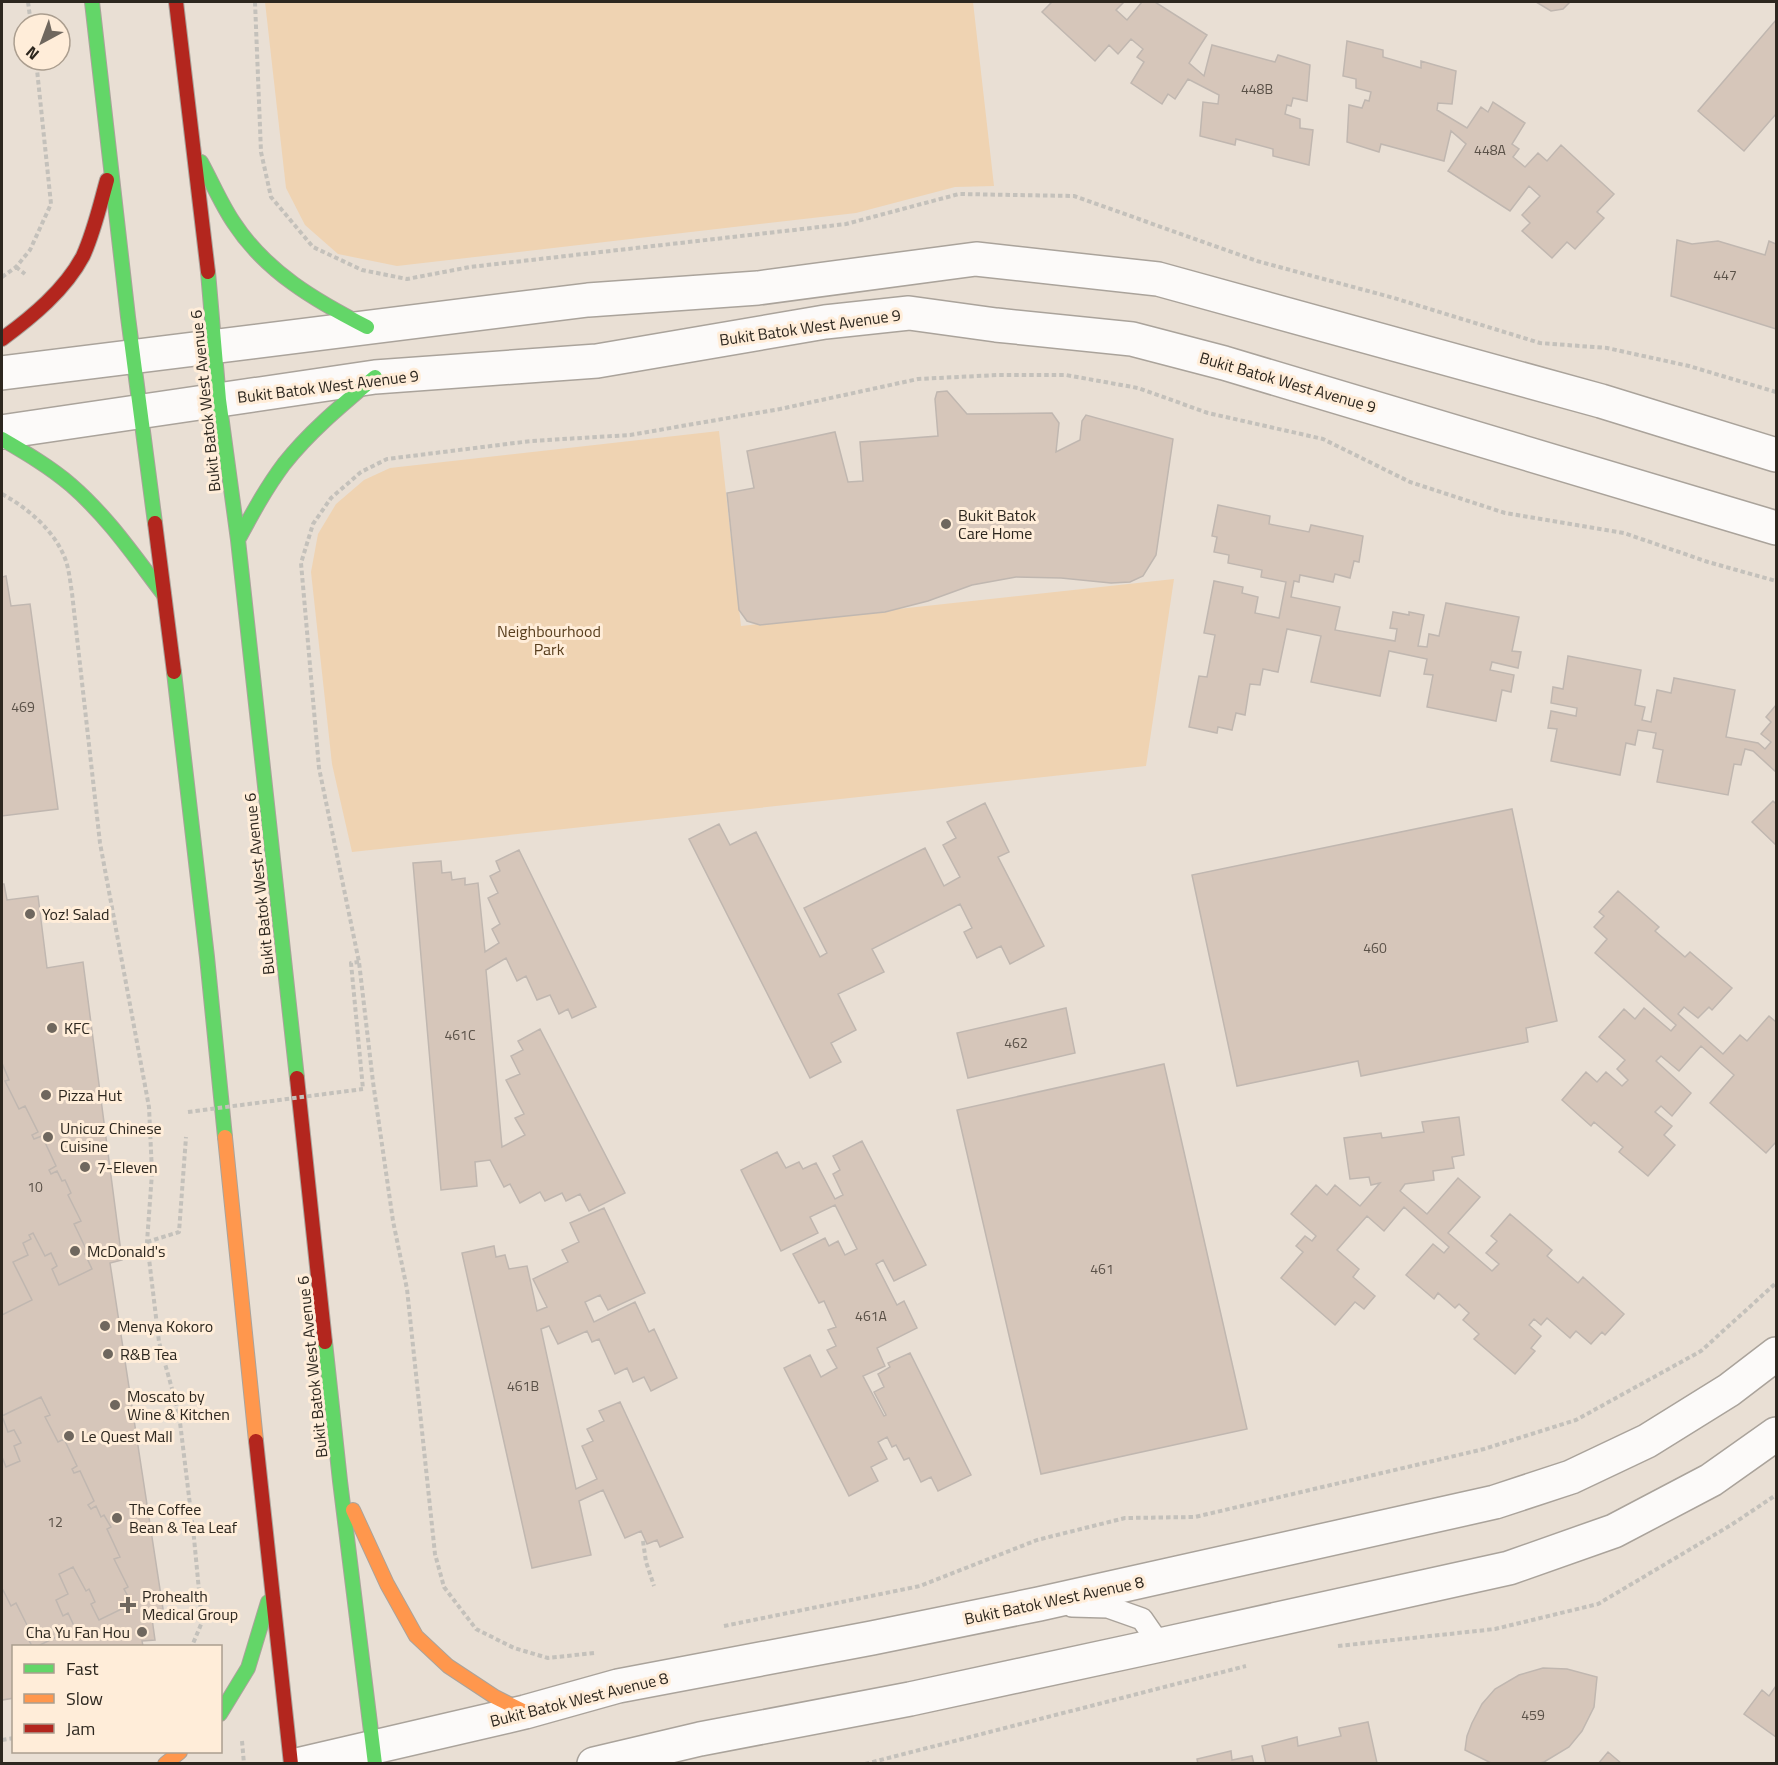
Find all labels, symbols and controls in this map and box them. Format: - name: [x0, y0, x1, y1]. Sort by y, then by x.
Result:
- north arrow: [12, 12, 72, 72]
- text: N: [20, 41, 44, 66]
- house number: 448B: [1241, 78, 1273, 99]
- house number: 448A: [1474, 139, 1507, 160]
- house number: 447: [1713, 264, 1737, 285]
- street label: Bukit Batok West Avenue 9: [718, 302, 902, 352]
- street label: Bukit Batok West Avenue 6: [184, 309, 226, 493]
- street label: Bukit Batok West Avenue 9: [1197, 345, 1379, 419]
- street label: Bukit Batok West Avenue 9: [236, 363, 420, 409]
- place label: Bukit Batok Care Home: [958, 503, 1037, 545]
- marker: Bukit Batok Care Home: [939, 517, 953, 531]
- park label: Neighbourhood Park: [497, 619, 601, 661]
- house number: 469: [11, 696, 35, 717]
- street label: Bukit Batok West Avenue 6: [238, 792, 280, 976]
- place label: Yoz! Salad: [42, 902, 110, 926]
- marker: Yoz! Salad: [23, 907, 37, 921]
- house number: 460: [1363, 937, 1387, 958]
- place label: KFC: [64, 1016, 90, 1040]
- marker: KFC: [45, 1021, 59, 1035]
- house number: 461C: [444, 1024, 476, 1045]
- house number: 462: [1004, 1032, 1028, 1053]
- place label: Pizza Hut: [58, 1083, 122, 1107]
- marker: Pizza Hut: [39, 1088, 53, 1102]
- place label: Unicuz Chinese Cuisine: [60, 1116, 162, 1158]
- marker: Unicuz Chinese Cuisine: [41, 1130, 55, 1144]
- place label: 7-Eleven: [97, 1155, 158, 1179]
- marker: 7-Eleven: [78, 1160, 92, 1174]
- house number: 10: [27, 1176, 43, 1197]
- place label: McDonald's: [87, 1239, 166, 1263]
- marker: McDonald's: [68, 1244, 82, 1258]
- house number: 461: [1090, 1258, 1114, 1279]
- street label: Bukit Batok West Avenue 6: [291, 1275, 333, 1459]
- house number: 461A: [855, 1305, 888, 1326]
- place label: Menya Kokoro: [117, 1314, 213, 1338]
- marker: Menya Kokoro: [98, 1319, 112, 1333]
- place label: R&B Tea: [120, 1342, 177, 1366]
- marker: R&B Tea: [101, 1347, 115, 1361]
- house number: 461B: [507, 1375, 539, 1396]
- place label: Moscato by Wine & Kitchen: [127, 1384, 230, 1426]
- marker: Moscato by Wine & Kitchen: [108, 1398, 122, 1412]
- place label: Le Quest Mall: [81, 1424, 173, 1448]
- marker: Le Quest Mall: [62, 1429, 76, 1443]
- place label: The Coffee Bean & Tea Leaf: [129, 1497, 238, 1539]
- house number: 12: [47, 1511, 63, 1532]
- marker: The Coffee Bean & Tea Leaf: [110, 1511, 124, 1525]
- street label: Bukit Batok West Avenue 8: [962, 1569, 1146, 1631]
- place label: Prohealth Medical Group: [142, 1584, 238, 1626]
- marker: Prohealth Medical Group: [119, 1596, 137, 1614]
- place label: Cha Yu Fan Hou: [26, 1620, 130, 1644]
- marker: Cha Yu Fan Hou: [135, 1625, 149, 1639]
- legend: [12, 1645, 222, 1753]
- text: Fast: [66, 1655, 99, 1682]
- street label: Bukit Batok West Avenue 8: [487, 1665, 671, 1733]
- text: Slow: [66, 1685, 103, 1712]
- house number: 459: [1521, 1704, 1545, 1725]
- text: Jam: [66, 1715, 95, 1742]

